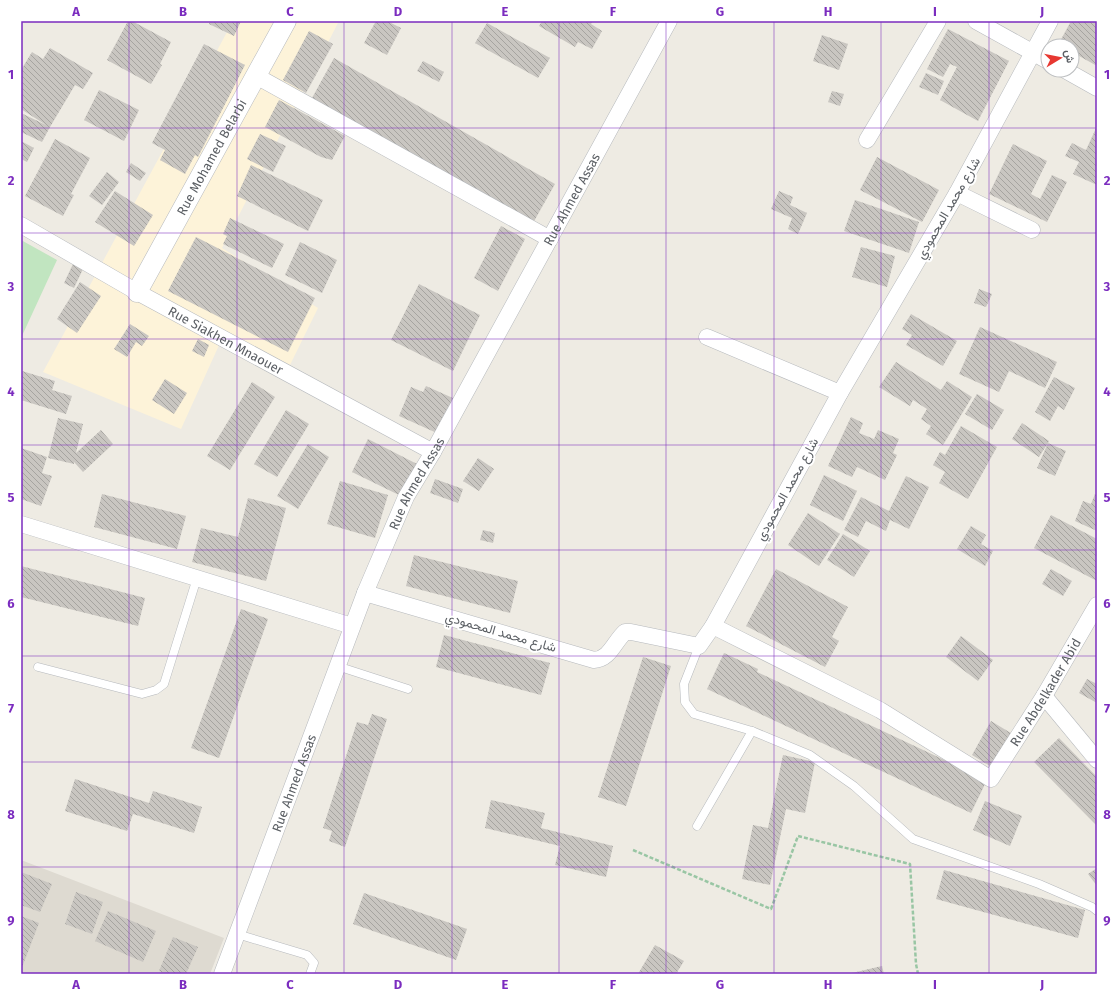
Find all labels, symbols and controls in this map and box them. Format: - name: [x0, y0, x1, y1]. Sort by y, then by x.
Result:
- text: A: [71, 4, 80, 19]
- text: B: [179, 4, 187, 19]
- text: C: [286, 4, 294, 19]
- text: D: [394, 4, 403, 19]
- text: E: [502, 4, 509, 19]
- text: F: [610, 4, 617, 19]
- text: G: [716, 4, 724, 19]
- text: H: [824, 4, 832, 19]
- text: I: [933, 4, 937, 19]
- text: J: [1039, 4, 1044, 19]
- north arrow: [1040, 38, 1080, 78]
- text: ش: [1062, 49, 1077, 64]
- text: 1: [8, 67, 14, 82]
- text: 1: [1104, 67, 1110, 82]
- street label: Rue Mohamed Belarbi: [173, 96, 249, 218]
- street label: Rue Ahmed Assas: [540, 150, 603, 248]
- street label: شارع محمد المحمودي: [913, 154, 986, 263]
- text: 2: [8, 173, 15, 188]
- text: 2: [1104, 173, 1111, 188]
- text: 3: [7, 279, 15, 294]
- text: 3: [1103, 279, 1111, 294]
- street label: Rue Siakhen Mnaouer: [166, 303, 286, 377]
- text: 4: [7, 384, 15, 399]
- text: 4: [1103, 384, 1111, 399]
- street label: Rue Ahmed Assas: [385, 435, 447, 532]
- street label: شارع محمد المحمودي: [753, 435, 824, 544]
- text: 5: [8, 490, 15, 505]
- text: 5: [1104, 490, 1111, 505]
- text: 6: [7, 596, 15, 611]
- text: 6: [1103, 596, 1111, 611]
- street label: شارع محمد المحمودي: [443, 609, 558, 658]
- street label: Rue Abdelkader Abid: [1007, 636, 1083, 749]
- text: 7: [8, 701, 14, 716]
- text: 7: [1104, 701, 1110, 716]
- street label: Rue Ahmed Assas: [269, 732, 319, 834]
- text: 8: [7, 807, 15, 822]
- text: 8: [1103, 807, 1111, 822]
- text: 9: [7, 913, 15, 928]
- text: 9: [1103, 913, 1111, 928]
- text: A: [71, 977, 80, 992]
- text: B: [179, 977, 187, 992]
- text: C: [286, 977, 294, 992]
- text: D: [394, 977, 403, 992]
- text: E: [502, 977, 509, 992]
- text: F: [610, 977, 617, 992]
- text: G: [716, 977, 724, 992]
- text: H: [824, 977, 832, 992]
- text: I: [933, 977, 937, 992]
- text: J: [1039, 977, 1044, 992]

